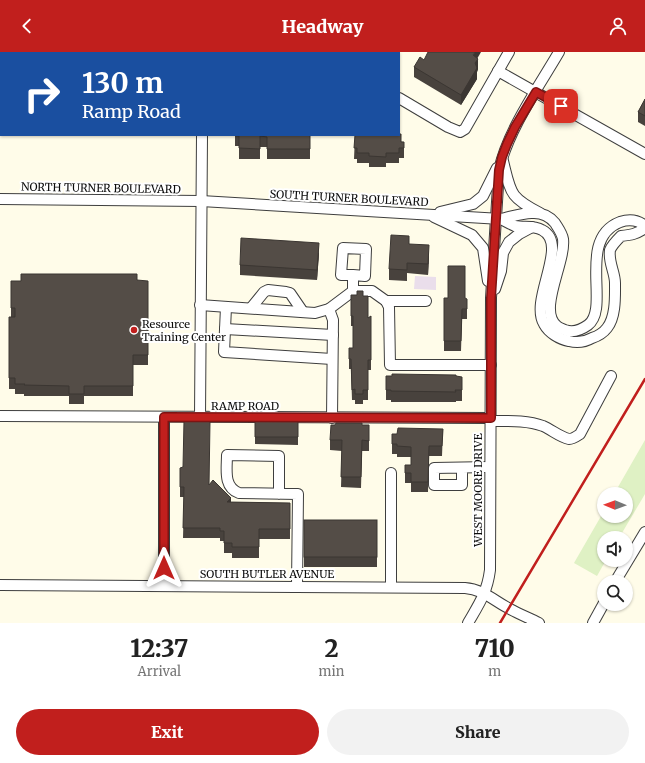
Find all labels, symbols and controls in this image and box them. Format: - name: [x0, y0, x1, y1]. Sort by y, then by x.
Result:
- icon: back: [16, 15, 38, 37]
- text: Headway: [282, 15, 363, 38]
- icon: person: [607, 15, 629, 37]
- text: 130 m: [82, 65, 164, 101]
- icon: right: [16, 68, 68, 120]
- pin: [544, 89, 578, 123]
- icon: arrive: [550, 95, 572, 117]
- text: Ramp Road: [82, 100, 181, 123]
- street label: NORTH TURNER BOULEVARD: [21, 180, 181, 196]
- street label: SOUTH TURNER BOULEVARD: [269, 187, 429, 209]
- place label: Resource Training Center: [142, 317, 226, 344]
- marker: Resource Training Center: [129, 325, 139, 335]
- street label: RAMP ROAD: [211, 399, 279, 413]
- street label: WEST MOORE DRIVE: [471, 433, 485, 548]
- north arrow: [597, 487, 633, 523]
- map controls: [597, 487, 633, 611]
- button: sound: [597, 531, 633, 567]
- position arrow: [143, 547, 185, 589]
- street label: SOUTH BUTLER AVENUE: [200, 567, 334, 581]
- button: search: [597, 575, 633, 611]
- text: 12:37: [130, 633, 188, 664]
- text: 2: [324, 633, 338, 664]
- text: 710: [474, 633, 515, 664]
- text: Arrival: [138, 663, 181, 680]
- text: min: [319, 663, 344, 680]
- text: m: [488, 663, 501, 680]
- button: Exit: [16, 709, 319, 755]
- button: Share: [327, 709, 629, 755]

